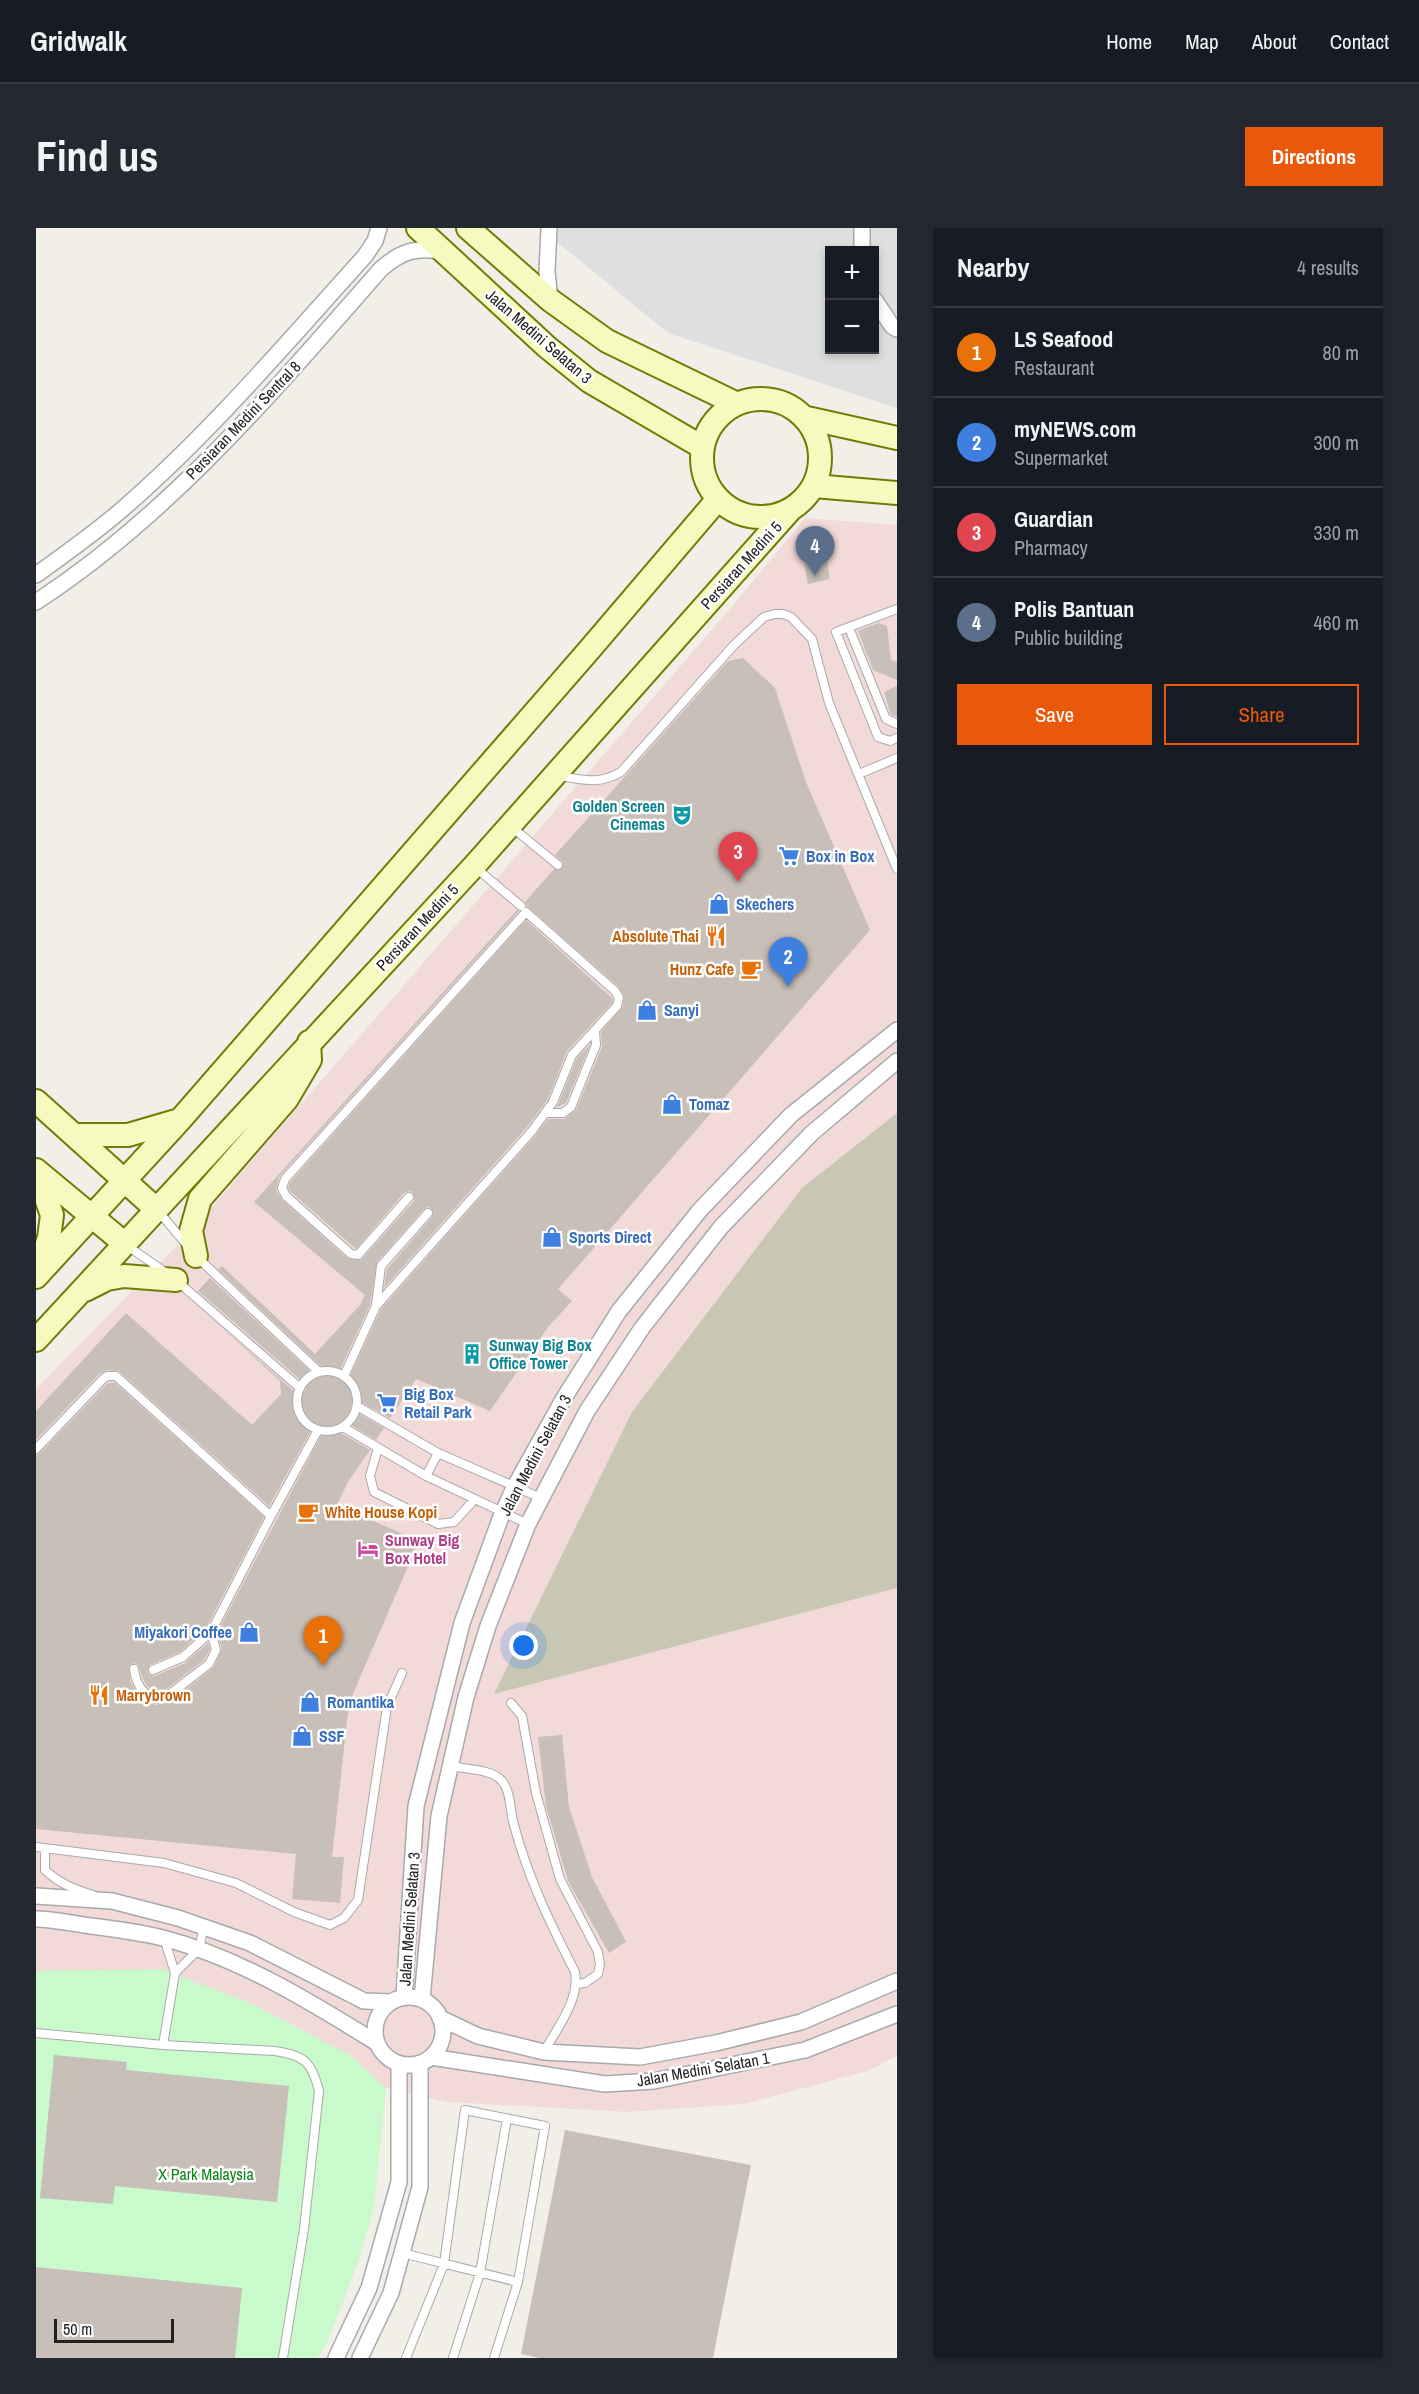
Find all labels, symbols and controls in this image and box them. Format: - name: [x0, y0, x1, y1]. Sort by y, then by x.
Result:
- text: Gridwalk: [30, 22, 127, 60]
- text: Home: [1106, 27, 1152, 56]
- text: Map: [1185, 27, 1219, 56]
- text: About: [1252, 27, 1297, 56]
- text: Contact: [1330, 27, 1389, 56]
- button: Directions: [1245, 127, 1383, 186]
- text: Find us: [36, 128, 158, 184]
- map controls: [825, 246, 879, 354]
- button: +: [825, 246, 879, 300]
- text: Nearby: [957, 250, 1029, 285]
- text: 4 results: [1297, 254, 1359, 281]
- street label: Jalan Medini Selatan 3: [481, 284, 597, 388]
- button: −: [825, 300, 879, 354]
- text: LS Seafood: [1014, 324, 1113, 354]
- text: 1: [972, 339, 981, 366]
- text: 80 m: [1323, 339, 1359, 366]
- text: Restaurant: [1014, 354, 1094, 381]
- street label: Persiaran Medini Sentral 8: [181, 356, 305, 484]
- text: myNEWS.com: [1014, 414, 1136, 444]
- text: 2: [972, 429, 981, 456]
- text: 300 m: [1313, 429, 1359, 456]
- text: Supermarket: [1014, 444, 1108, 471]
- text: Guardian: [1014, 504, 1093, 534]
- street label: Persiaran Medini 5: [695, 516, 787, 614]
- text: 3: [972, 519, 981, 546]
- text: 330 m: [1313, 519, 1359, 546]
- pin: 4: [796, 526, 834, 576]
- text: Pharmacy: [1014, 534, 1088, 561]
- text: Polis Bantuan: [1014, 594, 1134, 624]
- text: 4: [972, 609, 981, 636]
- text: 460 m: [1313, 609, 1359, 636]
- text: Public building: [1014, 624, 1123, 651]
- button: Save: [957, 684, 1152, 745]
- button: Share: [1164, 684, 1359, 745]
- place label: Golden Screen Cinemas: [572, 795, 665, 835]
- theatre icon: Golden Screen Cinemas: [670, 803, 694, 827]
- pin: 3: [718, 832, 758, 882]
- supermarket icon: Box in Box: [777, 844, 801, 868]
- place label: Box in Box: [806, 845, 875, 867]
- street label: Persiaran Medini 5: [371, 879, 463, 975]
- shop icon: Skechers: [707, 892, 731, 916]
- place label: Skechers: [736, 893, 794, 915]
- restaurant icon: Absolute Thai: [704, 924, 728, 948]
- place label: Absolute Thai: [612, 925, 699, 947]
- pin: 2: [768, 938, 807, 987]
- cafe icon: Hunz Cafe: [739, 957, 763, 981]
- place label: Hunz Cafe: [670, 958, 734, 980]
- shop icon: Sanyi: [635, 998, 659, 1022]
- place label: Sanyi: [664, 999, 699, 1021]
- shop icon: Tomaz: [660, 1092, 684, 1116]
- place label: Tomaz: [689, 1093, 730, 1115]
- shop icon: Sports Direct: [540, 1225, 564, 1249]
- place label: Sports Direct: [569, 1226, 652, 1248]
- place label: Sunway Big Box Office Tower: [489, 1334, 593, 1374]
- building icon: Sunway Big Box Office Tower: [460, 1342, 484, 1366]
- place label: Big Box Retail Park: [404, 1383, 473, 1423]
- supermarket icon: Big Box Retail Park: [375, 1391, 399, 1415]
- street label: Jalan Medini Selatan 3: [494, 1391, 576, 1519]
- cafe icon: White House Kopi: [296, 1500, 320, 1524]
- place label: White House Kopi: [325, 1501, 437, 1523]
- place label: Sunway Big Box Hotel: [385, 1529, 459, 1569]
- hotel icon: Sunway Big Box Hotel: [356, 1537, 380, 1561]
- pin: 1: [304, 1616, 342, 1666]
- shop icon: Miyakori Coffee: [237, 1620, 261, 1644]
- place label: Miyakori Coffee: [134, 1621, 232, 1643]
- your location: [509, 1631, 538, 1660]
- restaurant icon: Marrybrown: [87, 1683, 111, 1707]
- place label: Marrybrown: [116, 1684, 191, 1706]
- shop icon: Romantika: [298, 1690, 322, 1714]
- place label: Romantika: [327, 1691, 395, 1713]
- shop icon: SSF: [290, 1724, 314, 1748]
- place label: SSF: [319, 1725, 345, 1747]
- street label: Jalan Medini Selatan 3: [393, 1851, 425, 1987]
- street label: Jalan Medini Selatan 1: [635, 2046, 772, 2091]
- park label: X Park Malaysia: [158, 2163, 254, 2185]
- scale bar: [54, 2316, 174, 2344]
- text: 50 m: [63, 2318, 92, 2340]

